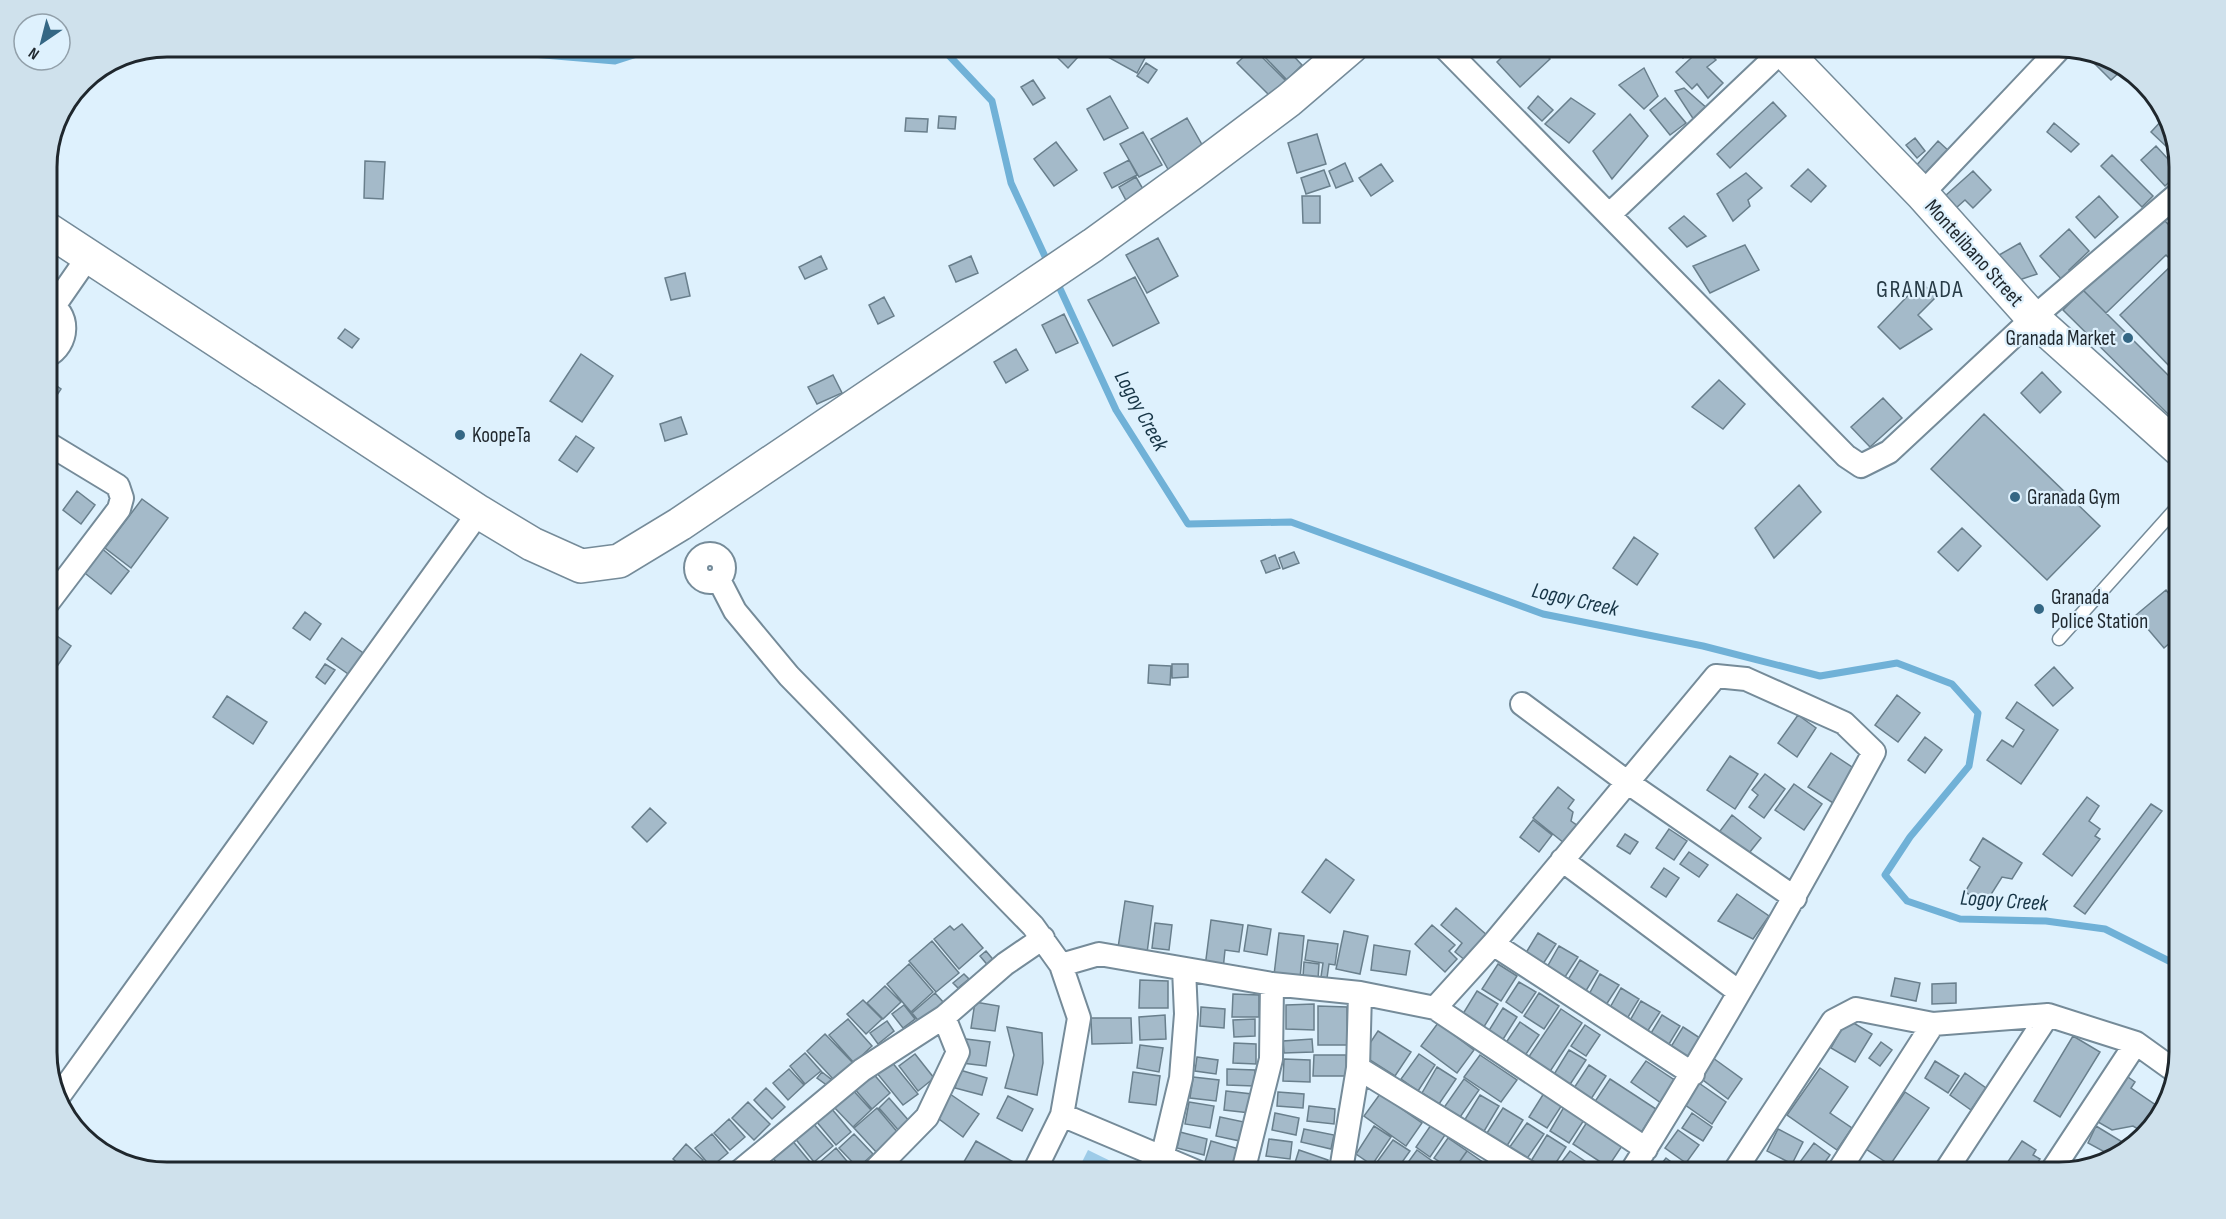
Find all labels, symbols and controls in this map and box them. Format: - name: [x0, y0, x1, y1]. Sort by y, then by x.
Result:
- north arrow: [12, 12, 72, 72]
- text: N: [25, 43, 43, 63]
- street label: Montelibano Street: [1919, 194, 2029, 312]
- district label: GRANADA: [1876, 275, 1964, 304]
- place label: Granada Market: [2005, 326, 2116, 351]
- marker: Granada Market: [2121, 331, 2135, 345]
- water label: Logoy Creek: [1108, 366, 1174, 457]
- place label: KoopeTa: [472, 423, 531, 448]
- marker: KoopeTa: [453, 428, 467, 442]
- place label: Granada Gym: [2027, 485, 2120, 510]
- marker: Granada Gym: [2008, 490, 2022, 504]
- water label: Logoy Creek: [1529, 577, 1622, 623]
- place label: Granada Police Station: [2051, 585, 2148, 634]
- marker: Granada Police Station: [2032, 602, 2046, 616]
- water label: Logoy Creek: [1959, 884, 2049, 918]

